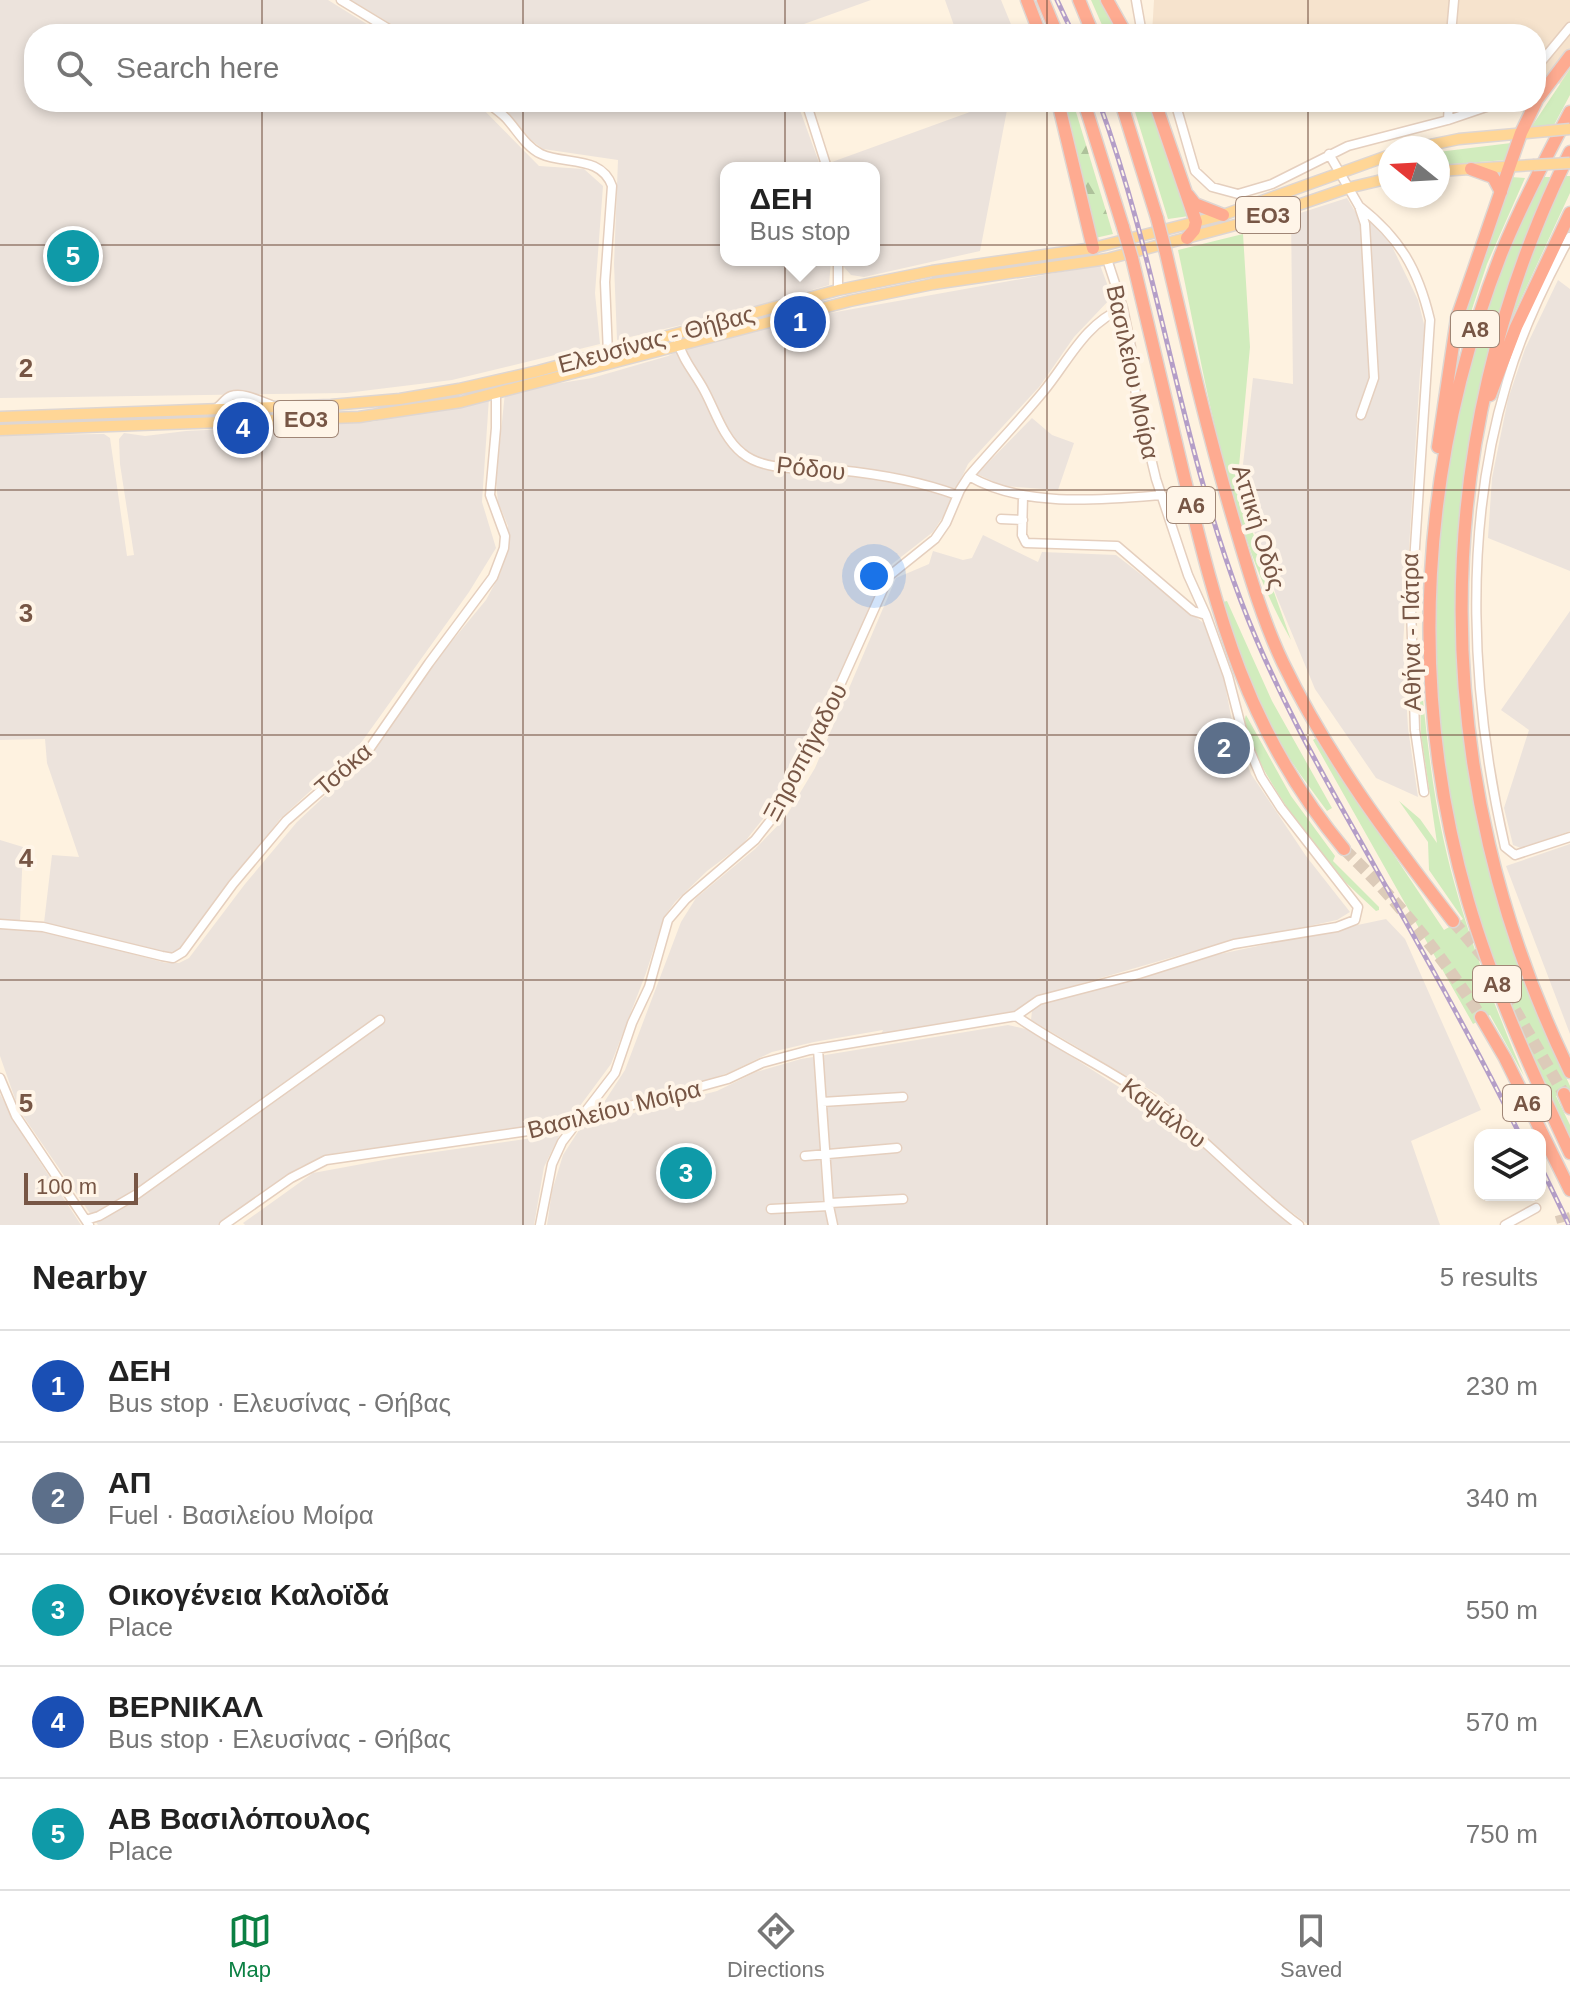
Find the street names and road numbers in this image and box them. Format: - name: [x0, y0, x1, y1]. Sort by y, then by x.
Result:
- road number: ΕΟ3: [1236, 197, 1300, 233]
- street label: Βασιλείου Μοίρα: [1101, 282, 1165, 462]
- street label: Ελευσίνας - Θήβας: [555, 300, 757, 378]
- road number: Α8: [1451, 311, 1499, 347]
- road number: ΕΟ3: [274, 401, 338, 437]
- street label: Ρόδου: [775, 451, 847, 485]
- street label: Αττική Οδός: [1227, 461, 1291, 593]
- road number: Α6: [1167, 487, 1215, 523]
- street label: Αθήνα - Πάτρα: [1396, 553, 1426, 711]
- street label: Ξηροπήγαδου: [758, 679, 852, 825]
- street label: Τσόκα: [309, 737, 377, 801]
- road number: Α8: [1473, 966, 1521, 1002]
- street label: Καψάλου: [1116, 1073, 1212, 1153]
- street label: Βασιλείου Μοίρα: [525, 1074, 703, 1144]
- road number: Α6: [1503, 1085, 1551, 1121]

